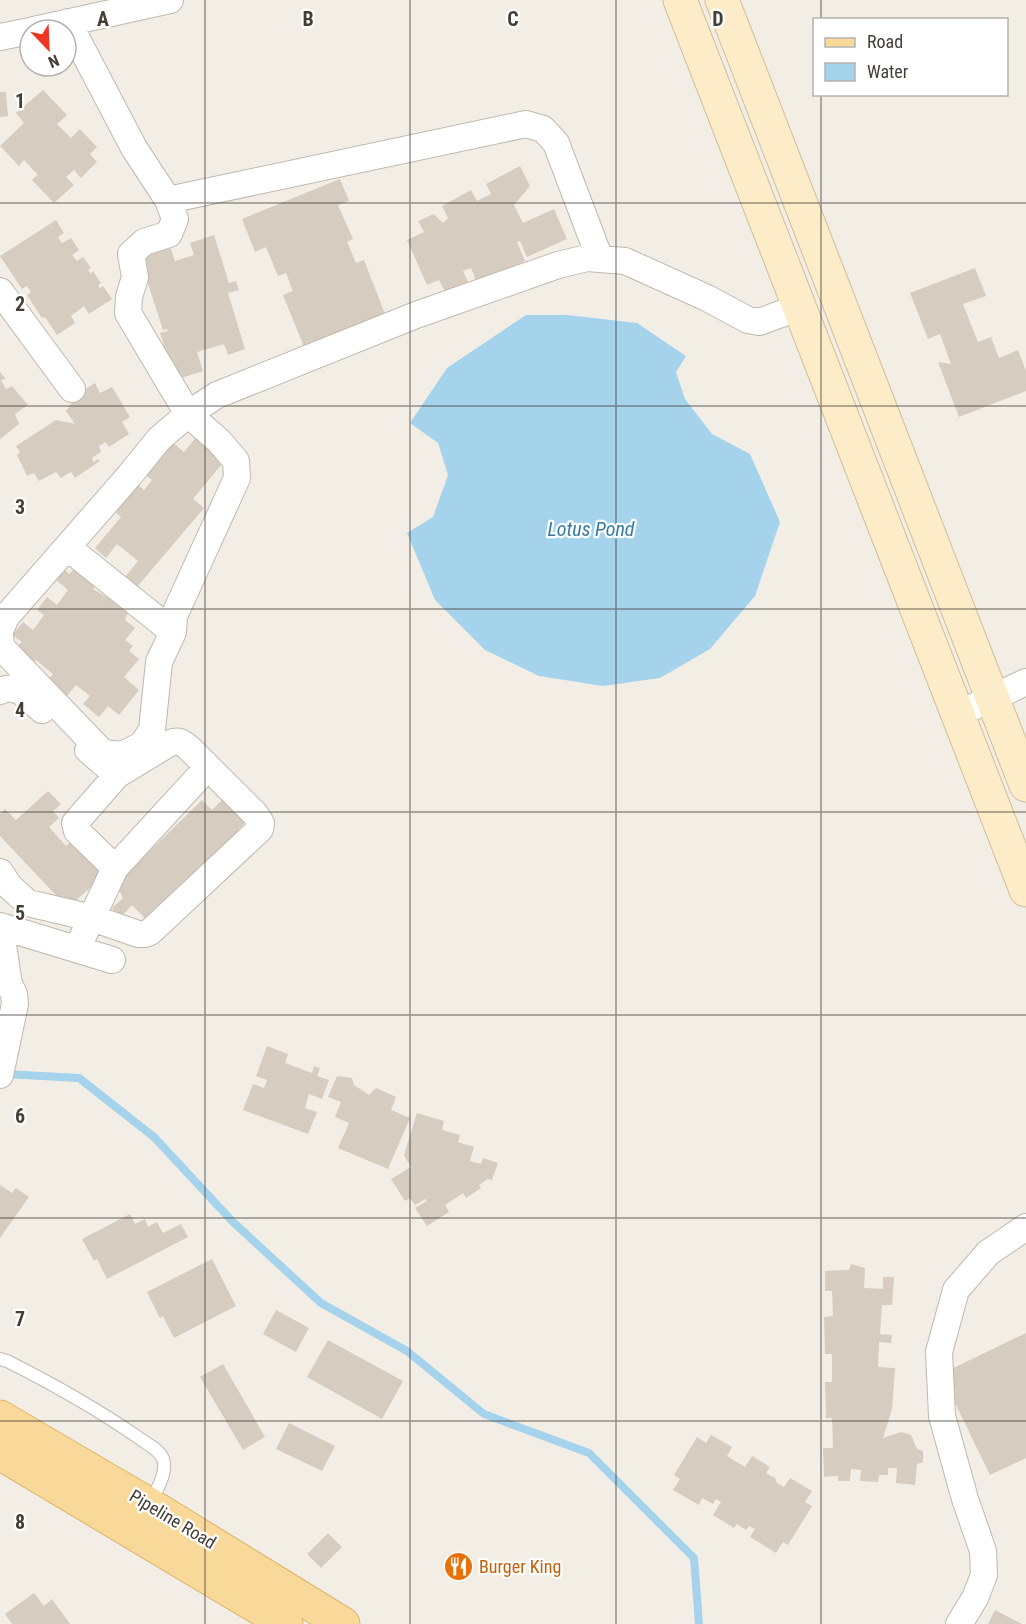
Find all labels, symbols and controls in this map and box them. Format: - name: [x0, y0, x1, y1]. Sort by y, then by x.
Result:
- text: A: [97, 7, 109, 31]
- text: B: [302, 7, 314, 31]
- text: C: [507, 7, 519, 31]
- text: D: [712, 7, 724, 31]
- north arrow: [18, 18, 78, 78]
- legend: [813, 18, 1008, 96]
- text: Road: [867, 31, 903, 52]
- text: N: [45, 51, 62, 72]
- text: Water: [867, 61, 909, 82]
- text: 1: [15, 89, 25, 113]
- text: 2: [15, 292, 25, 316]
- text: 3: [15, 495, 25, 519]
- water label: Lotus Pond: [548, 517, 635, 541]
- text: 4: [15, 698, 25, 722]
- text: 5: [15, 901, 25, 925]
- text: 6: [15, 1104, 25, 1128]
- text: 7: [15, 1307, 25, 1331]
- street label: Pipeline Road: [126, 1485, 220, 1553]
- text: 8: [15, 1510, 25, 1534]
- restaurant icon: Burger King: [442, 1550, 474, 1582]
- place label: Burger King: [479, 1556, 561, 1577]

